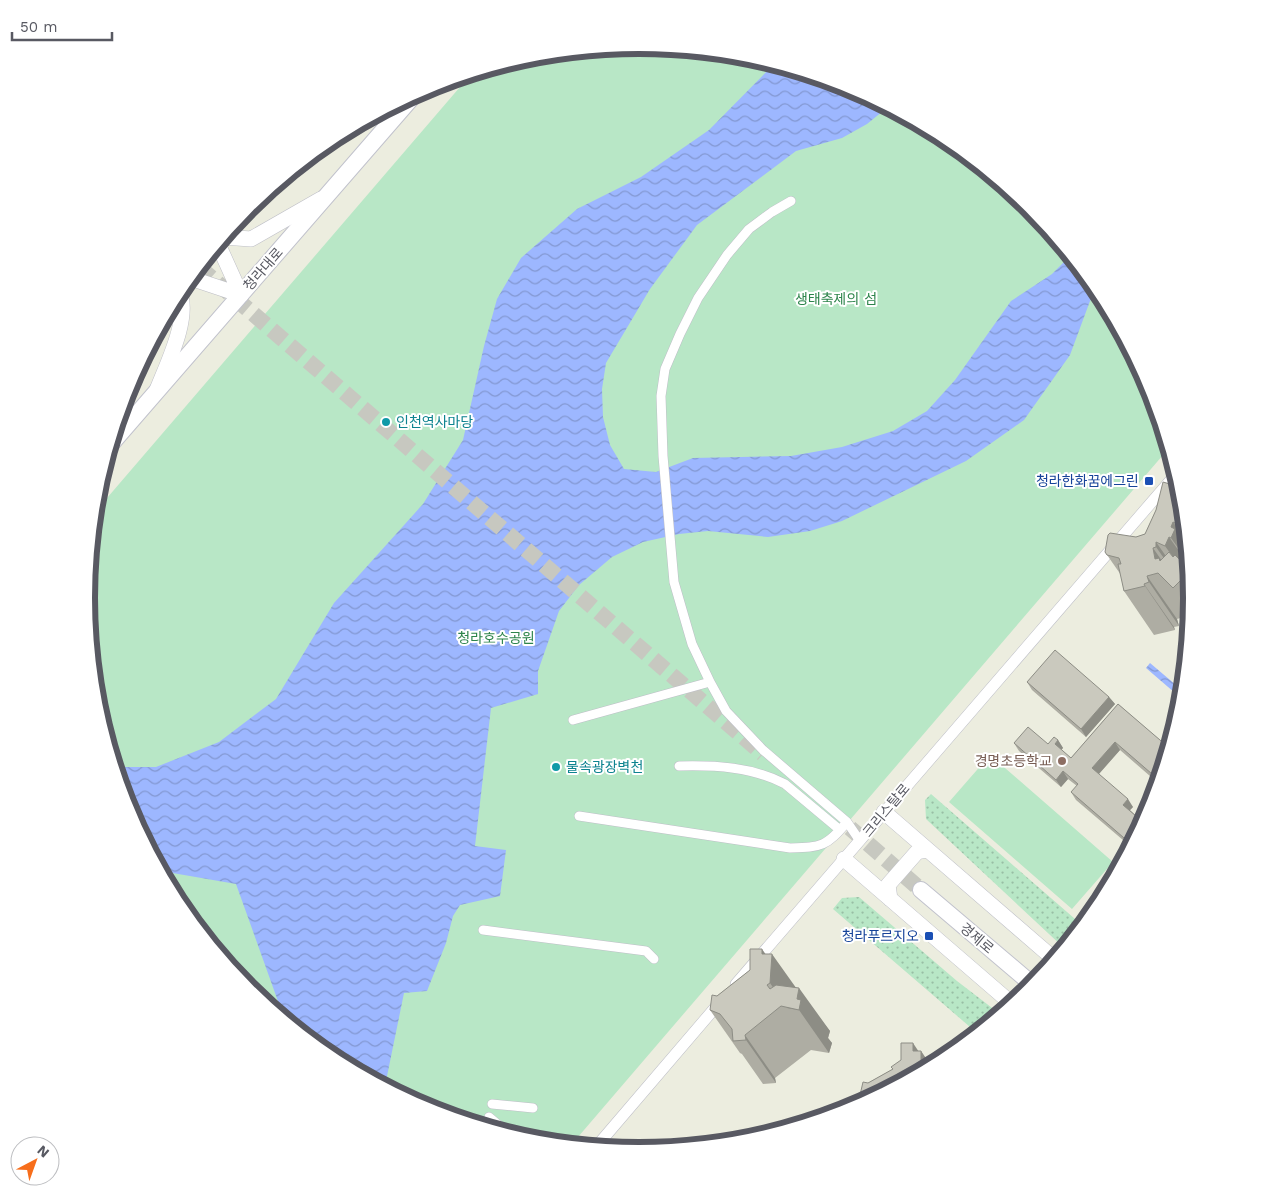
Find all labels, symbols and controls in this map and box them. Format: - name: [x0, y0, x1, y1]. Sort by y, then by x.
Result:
- scale bar: [12, 10, 112, 42]
- text: 50 m: [20, 18, 57, 36]
- street label: 청라대로: [240, 244, 286, 294]
- park label: 생태축제의 섬: [795, 291, 877, 307]
- place label: 인천역사마당: [396, 414, 473, 430]
- marker: 인천역사마당: [380, 416, 392, 428]
- place label: 청라한화꿈에그린: [1036, 473, 1139, 489]
- marker: 청라한화꿈에그린: [1143, 475, 1155, 487]
- park label: 청라호수공원: [457, 630, 535, 646]
- place label: 경명초등학교: [975, 753, 1052, 769]
- marker: 경명초등학교: [1056, 755, 1068, 767]
- place label: 물속광장벽천: [566, 759, 643, 775]
- marker: 물속광장벽천: [550, 761, 562, 773]
- street label: 크리스탈로: [859, 780, 913, 840]
- street label: 경제로: [957, 919, 997, 957]
- place label: 청라푸르지오: [842, 928, 919, 944]
- marker: 청라푸르지오: [923, 930, 935, 942]
- north arrow: [10, 1136, 60, 1186]
- text: N: [34, 1142, 53, 1161]

